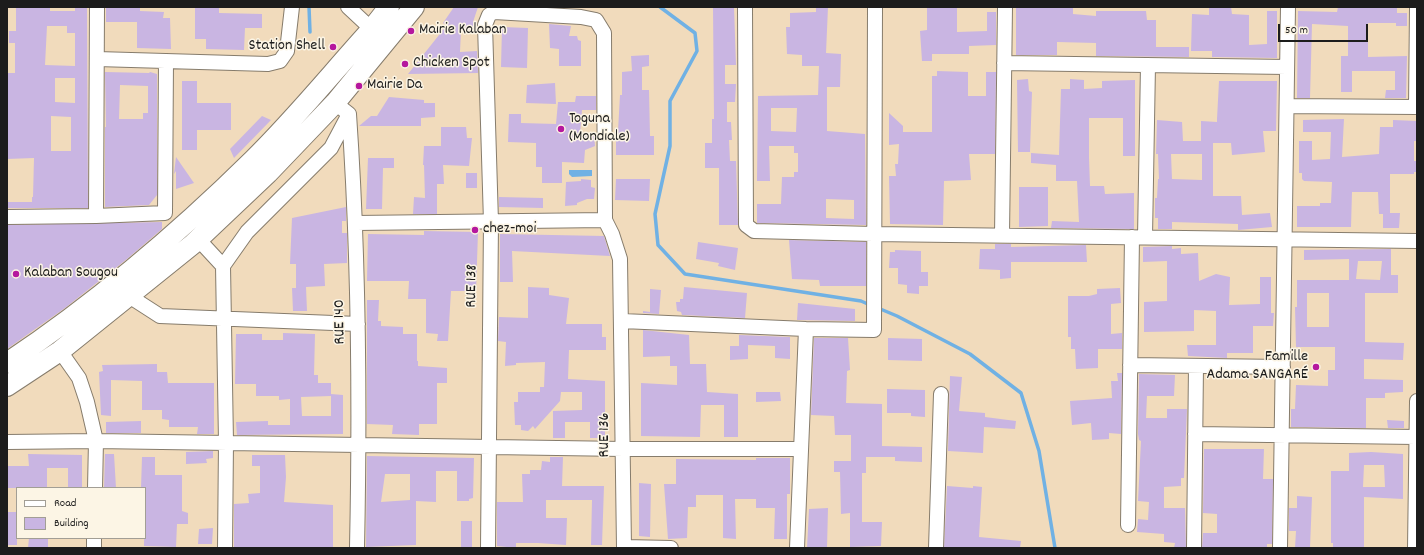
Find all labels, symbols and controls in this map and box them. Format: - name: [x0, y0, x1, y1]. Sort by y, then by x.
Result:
- scale bar: [1280, 16, 1370, 42]
- place label: Mairie Kalaban: [419, 21, 506, 41]
- text: 50 m: [1285, 22, 1308, 39]
- marker: Mairie Kalaban: [406, 26, 416, 36]
- place label: Station Shell: [248, 37, 325, 57]
- marker: Station Shell: [328, 42, 338, 52]
- place label: Chicken Spot: [413, 54, 490, 74]
- marker: Chicken Spot: [400, 59, 410, 69]
- place label: Mairie Da: [367, 76, 422, 96]
- marker: Mairie Da: [354, 81, 364, 91]
- place label: Toguna (Mondiale): [569, 110, 630, 148]
- marker: Toguna (Mondiale): [556, 124, 566, 134]
- place label: chez-moi: [483, 220, 536, 240]
- marker: chez-moi: [470, 225, 480, 235]
- place label: Kalaban Sougou: [24, 264, 118, 284]
- street label: RUE 138: [463, 264, 483, 308]
- marker: Kalaban Sougou: [11, 269, 21, 279]
- street label: RUE 140: [331, 299, 351, 345]
- place label: Famille Adama SANGARÉ: [1207, 348, 1308, 386]
- marker: Famille Adama SANGARÉ: [1311, 362, 1321, 372]
- street label: RUE 136: [596, 413, 616, 457]
- legend: [16, 487, 146, 539]
- text: Road: [54, 495, 76, 512]
- text: Building: [54, 515, 89, 532]

